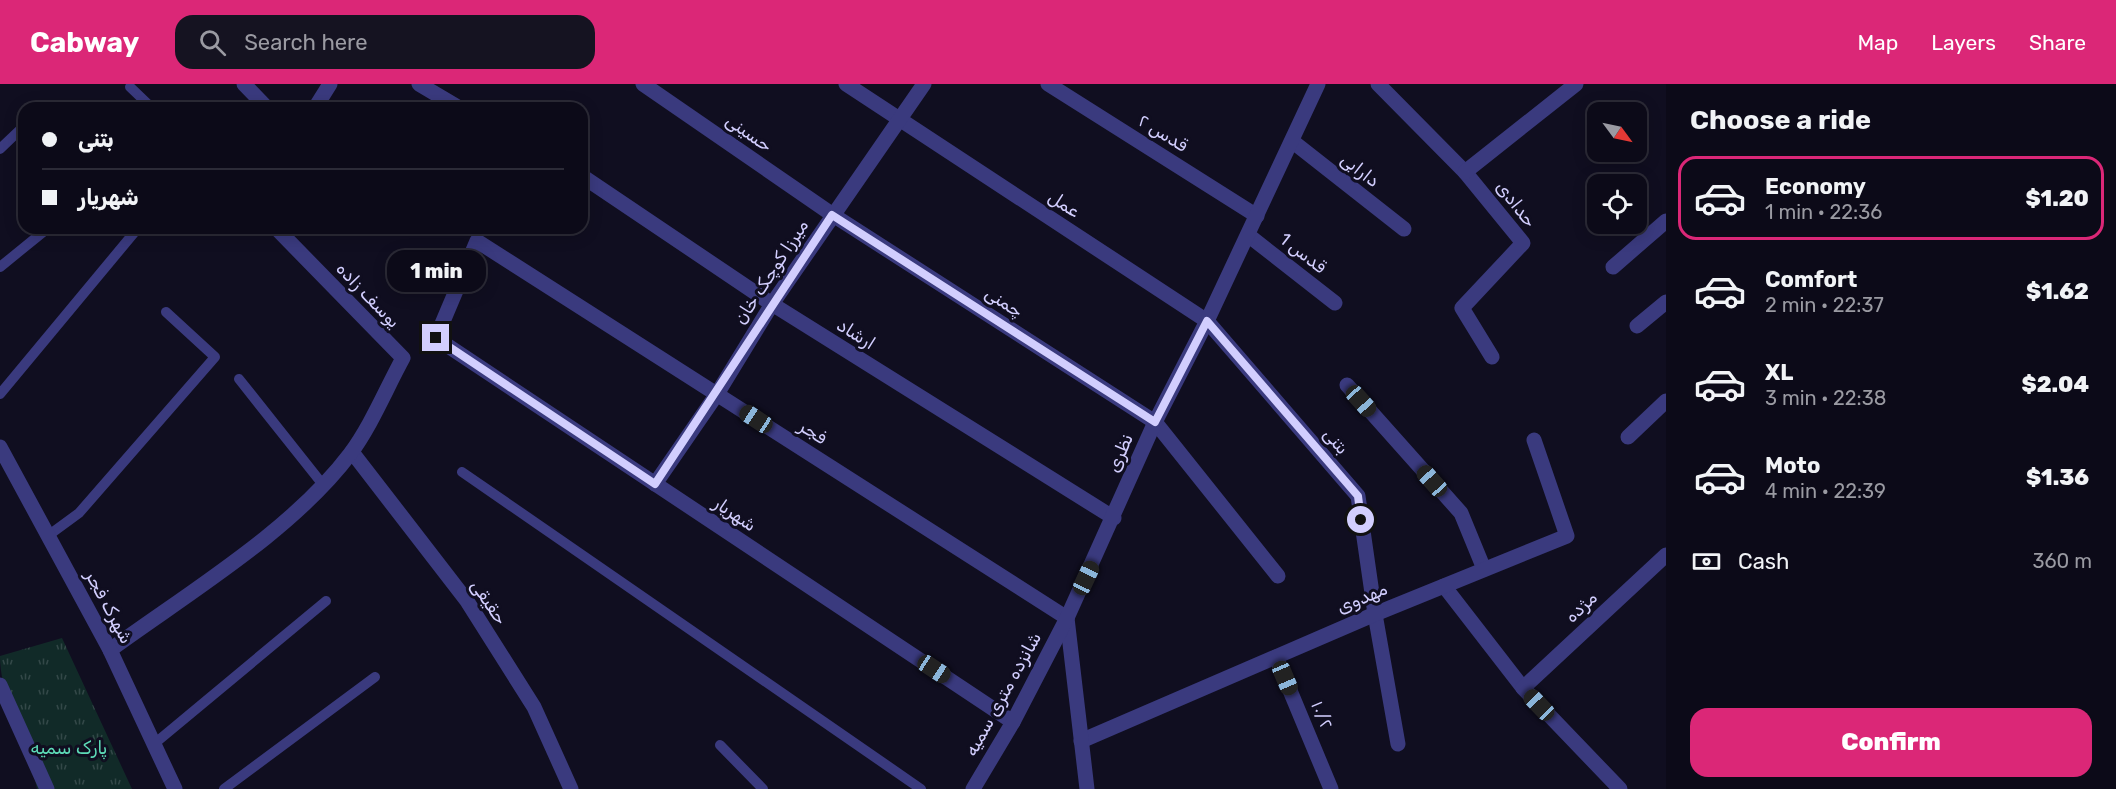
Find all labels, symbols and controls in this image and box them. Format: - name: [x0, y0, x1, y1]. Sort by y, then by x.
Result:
- search box: [175, 15, 595, 69]
- text: Cabway: [30, 26, 139, 59]
- icon: search: [196, 26, 229, 59]
- text: Search here: [244, 29, 368, 56]
- text: Map: [1857, 30, 1898, 55]
- text: Layers: [1931, 30, 1996, 55]
- text: Share: [2029, 30, 2086, 55]
- north arrow: [1587, 102, 1647, 162]
- map controls: [1587, 102, 1647, 234]
- text: Choose a ride: [1690, 104, 1871, 136]
- street label: حسینی: [721, 109, 777, 157]
- street label: قدس ۲: [1134, 109, 1192, 157]
- text: بتنی: [78, 126, 114, 153]
- street label: دارابی: [1336, 148, 1384, 192]
- icon: car: [1693, 171, 1747, 225]
- text: Economy: [1765, 173, 1866, 200]
- button: locate: [1587, 174, 1647, 234]
- street label: حدادی: [1491, 176, 1541, 232]
- text: شهریار: [78, 184, 139, 211]
- text: $1.20: [2025, 185, 2089, 212]
- street label: عمل: [1044, 186, 1084, 223]
- text: 1 min · 22:36: [1765, 200, 1882, 224]
- street label: میرزا کوچک خان: [729, 215, 813, 329]
- street label: قدس 1: [1275, 228, 1331, 278]
- callout: 1 min: [386, 251, 486, 293]
- street label: یوسف زاده: [331, 258, 405, 333]
- text: 1 min: [410, 259, 463, 283]
- icon: car: [1693, 264, 1747, 318]
- text: Comfort: [1765, 266, 1857, 293]
- text: $1.62: [2026, 278, 2089, 305]
- street label: چمنی: [981, 282, 1027, 322]
- text: 2 min · 22:37: [1765, 293, 1884, 317]
- street label: ارشاد: [833, 314, 879, 354]
- route end: [422, 324, 449, 351]
- icon: car: [1693, 357, 1747, 411]
- text: XL: [1765, 359, 1793, 386]
- text: $2.04: [2021, 371, 2089, 398]
- car: [1342, 382, 1380, 420]
- text: 3 min · 22:38: [1765, 386, 1886, 410]
- car: [736, 402, 776, 436]
- street label: فجر: [794, 414, 831, 449]
- street label: بتنی: [1318, 423, 1354, 459]
- street label: نظری: [1102, 430, 1138, 476]
- icon: car: [1693, 450, 1747, 504]
- text: Moto: [1765, 452, 1820, 479]
- car: [1413, 462, 1451, 500]
- text: $1.36: [2026, 464, 2089, 491]
- text: 4 min · 22:39: [1765, 479, 1886, 503]
- street label: شهریار: [709, 491, 761, 536]
- route start: [1347, 506, 1374, 533]
- icon: cash: [1690, 545, 1723, 578]
- text: Cash: [1738, 548, 1789, 575]
- text: 360 m: [2033, 549, 2092, 573]
- car: [1070, 558, 1102, 598]
- street label: شهرک فجر: [80, 566, 137, 647]
- street label: حقیقی: [466, 575, 512, 629]
- street label: مهدوی: [1333, 578, 1391, 618]
- street label: مژده: [1560, 587, 1602, 627]
- street label: شانزده متری سمیه: [960, 628, 1046, 760]
- car: [914, 652, 954, 686]
- car: [1270, 658, 1300, 698]
- car: [1520, 686, 1558, 724]
- street label: ۱۰/۲: [1306, 697, 1338, 733]
- button: Confirm: [1690, 708, 2092, 777]
- park label: پارک سمیه: [31, 737, 107, 760]

